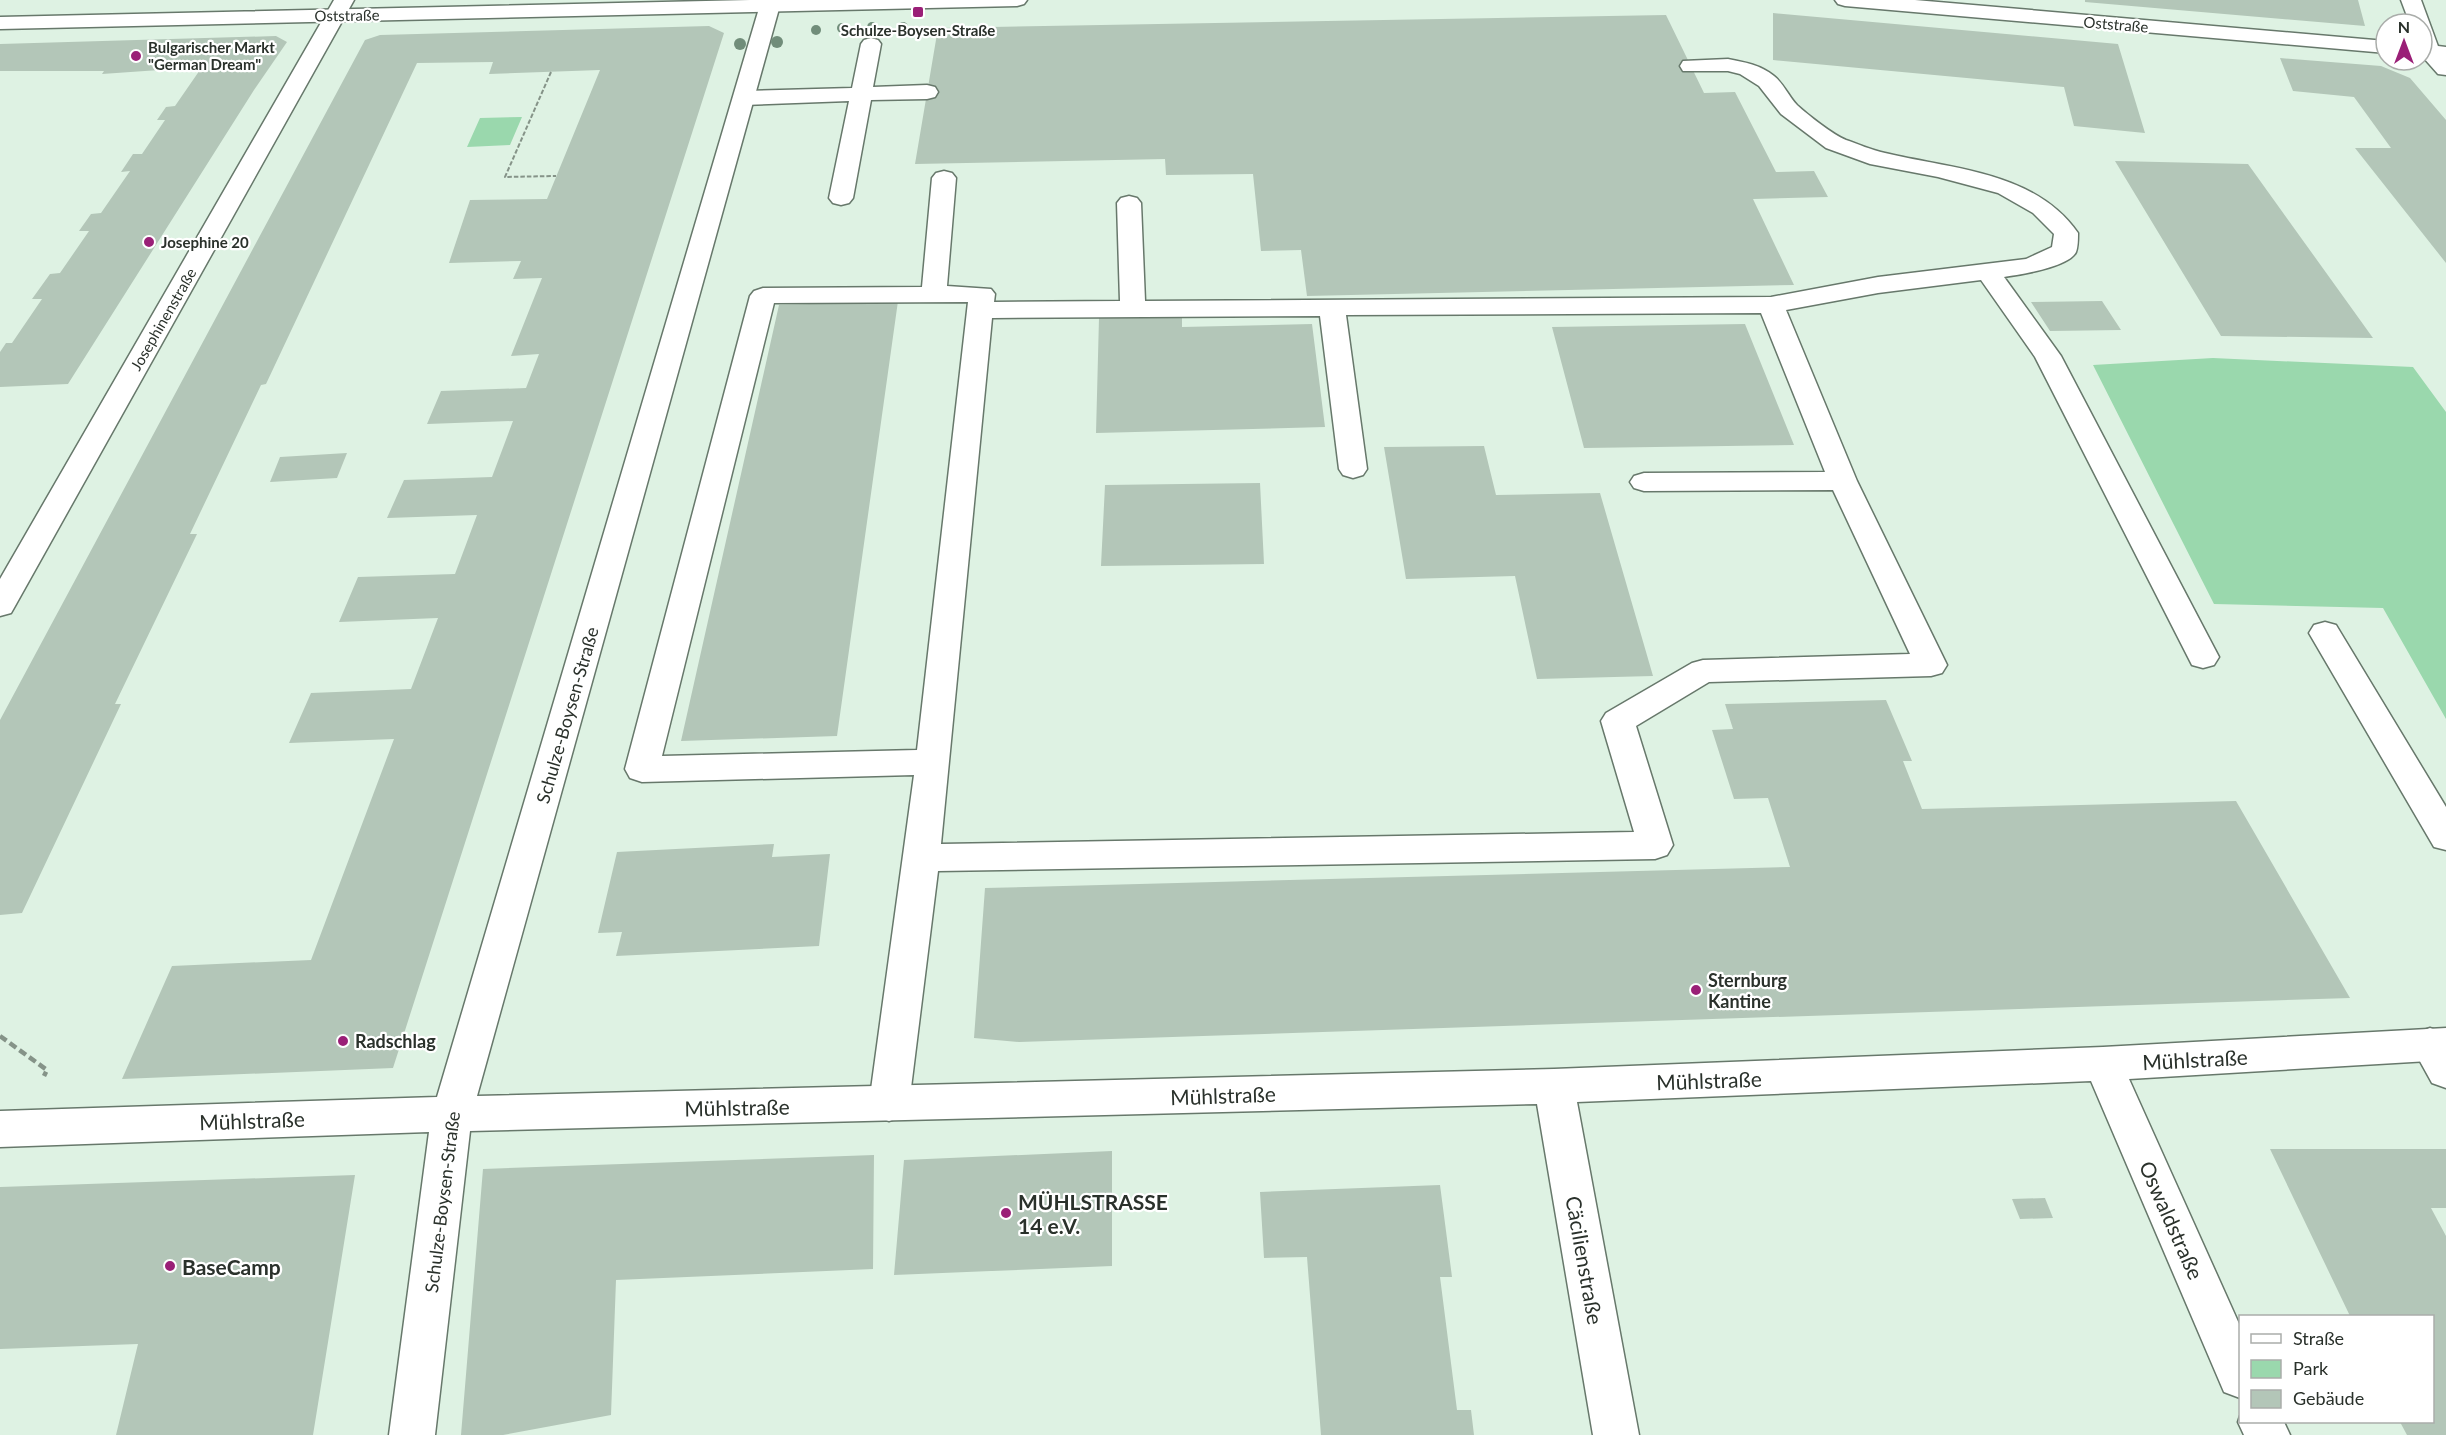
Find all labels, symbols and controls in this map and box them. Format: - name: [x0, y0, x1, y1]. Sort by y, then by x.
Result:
- street label: Oststraße: [314, 5, 380, 25]
- marker: Schulze-Boysen-Straße: [911, 5, 925, 19]
- street label: Oststraße: [2083, 12, 2149, 36]
- north arrow: [2374, 12, 2434, 72]
- text: N: [2398, 17, 2410, 36]
- place label: Schulze-Boysen-Straße: [841, 21, 995, 39]
- place label: Bulgarischer Markt "German Dream": [148, 38, 275, 73]
- marker: Bulgarischer Markt "German Dream": [129, 49, 143, 63]
- place label: Josephine 20: [161, 233, 249, 251]
- marker: Josephine 20: [142, 235, 156, 249]
- street label: Josephinenstraße: [126, 264, 200, 373]
- street label: Schulze-Boysen-Straße: [531, 624, 603, 806]
- place label: Sternburg Kantine: [1708, 969, 1788, 1012]
- marker: Sternburg Kantine: [1689, 983, 1703, 997]
- place label: Radschlag: [355, 1030, 436, 1052]
- marker: Radschlag: [336, 1034, 350, 1048]
- street label: Mühlstraße: [2142, 1044, 2248, 1074]
- street label: Mühlstraße: [1656, 1066, 1762, 1094]
- street label: Mühlstraße: [1170, 1081, 1276, 1109]
- street label: Mühlstraße: [684, 1094, 790, 1120]
- street label: Mühlstraße: [199, 1106, 305, 1134]
- street label: Schulze-Boysen-Straße: [420, 1110, 464, 1294]
- street label: Oswaldstraße: [2135, 1157, 2209, 1283]
- place label: MÜHLSTRASSE 14 e.V.: [1018, 1189, 1168, 1238]
- street label: Cäcilienstraße: [1561, 1194, 1609, 1326]
- marker: MÜHLSTRASSE 14 e.V.: [999, 1206, 1013, 1220]
- place label: BaseCamp: [182, 1254, 281, 1279]
- marker: BaseCamp: [163, 1259, 177, 1273]
- legend: [2239, 1315, 2434, 1423]
- text: Straße: [2293, 1327, 2344, 1349]
- text: Park: [2293, 1357, 2329, 1379]
- text: Gebäude: [2293, 1387, 2364, 1409]

